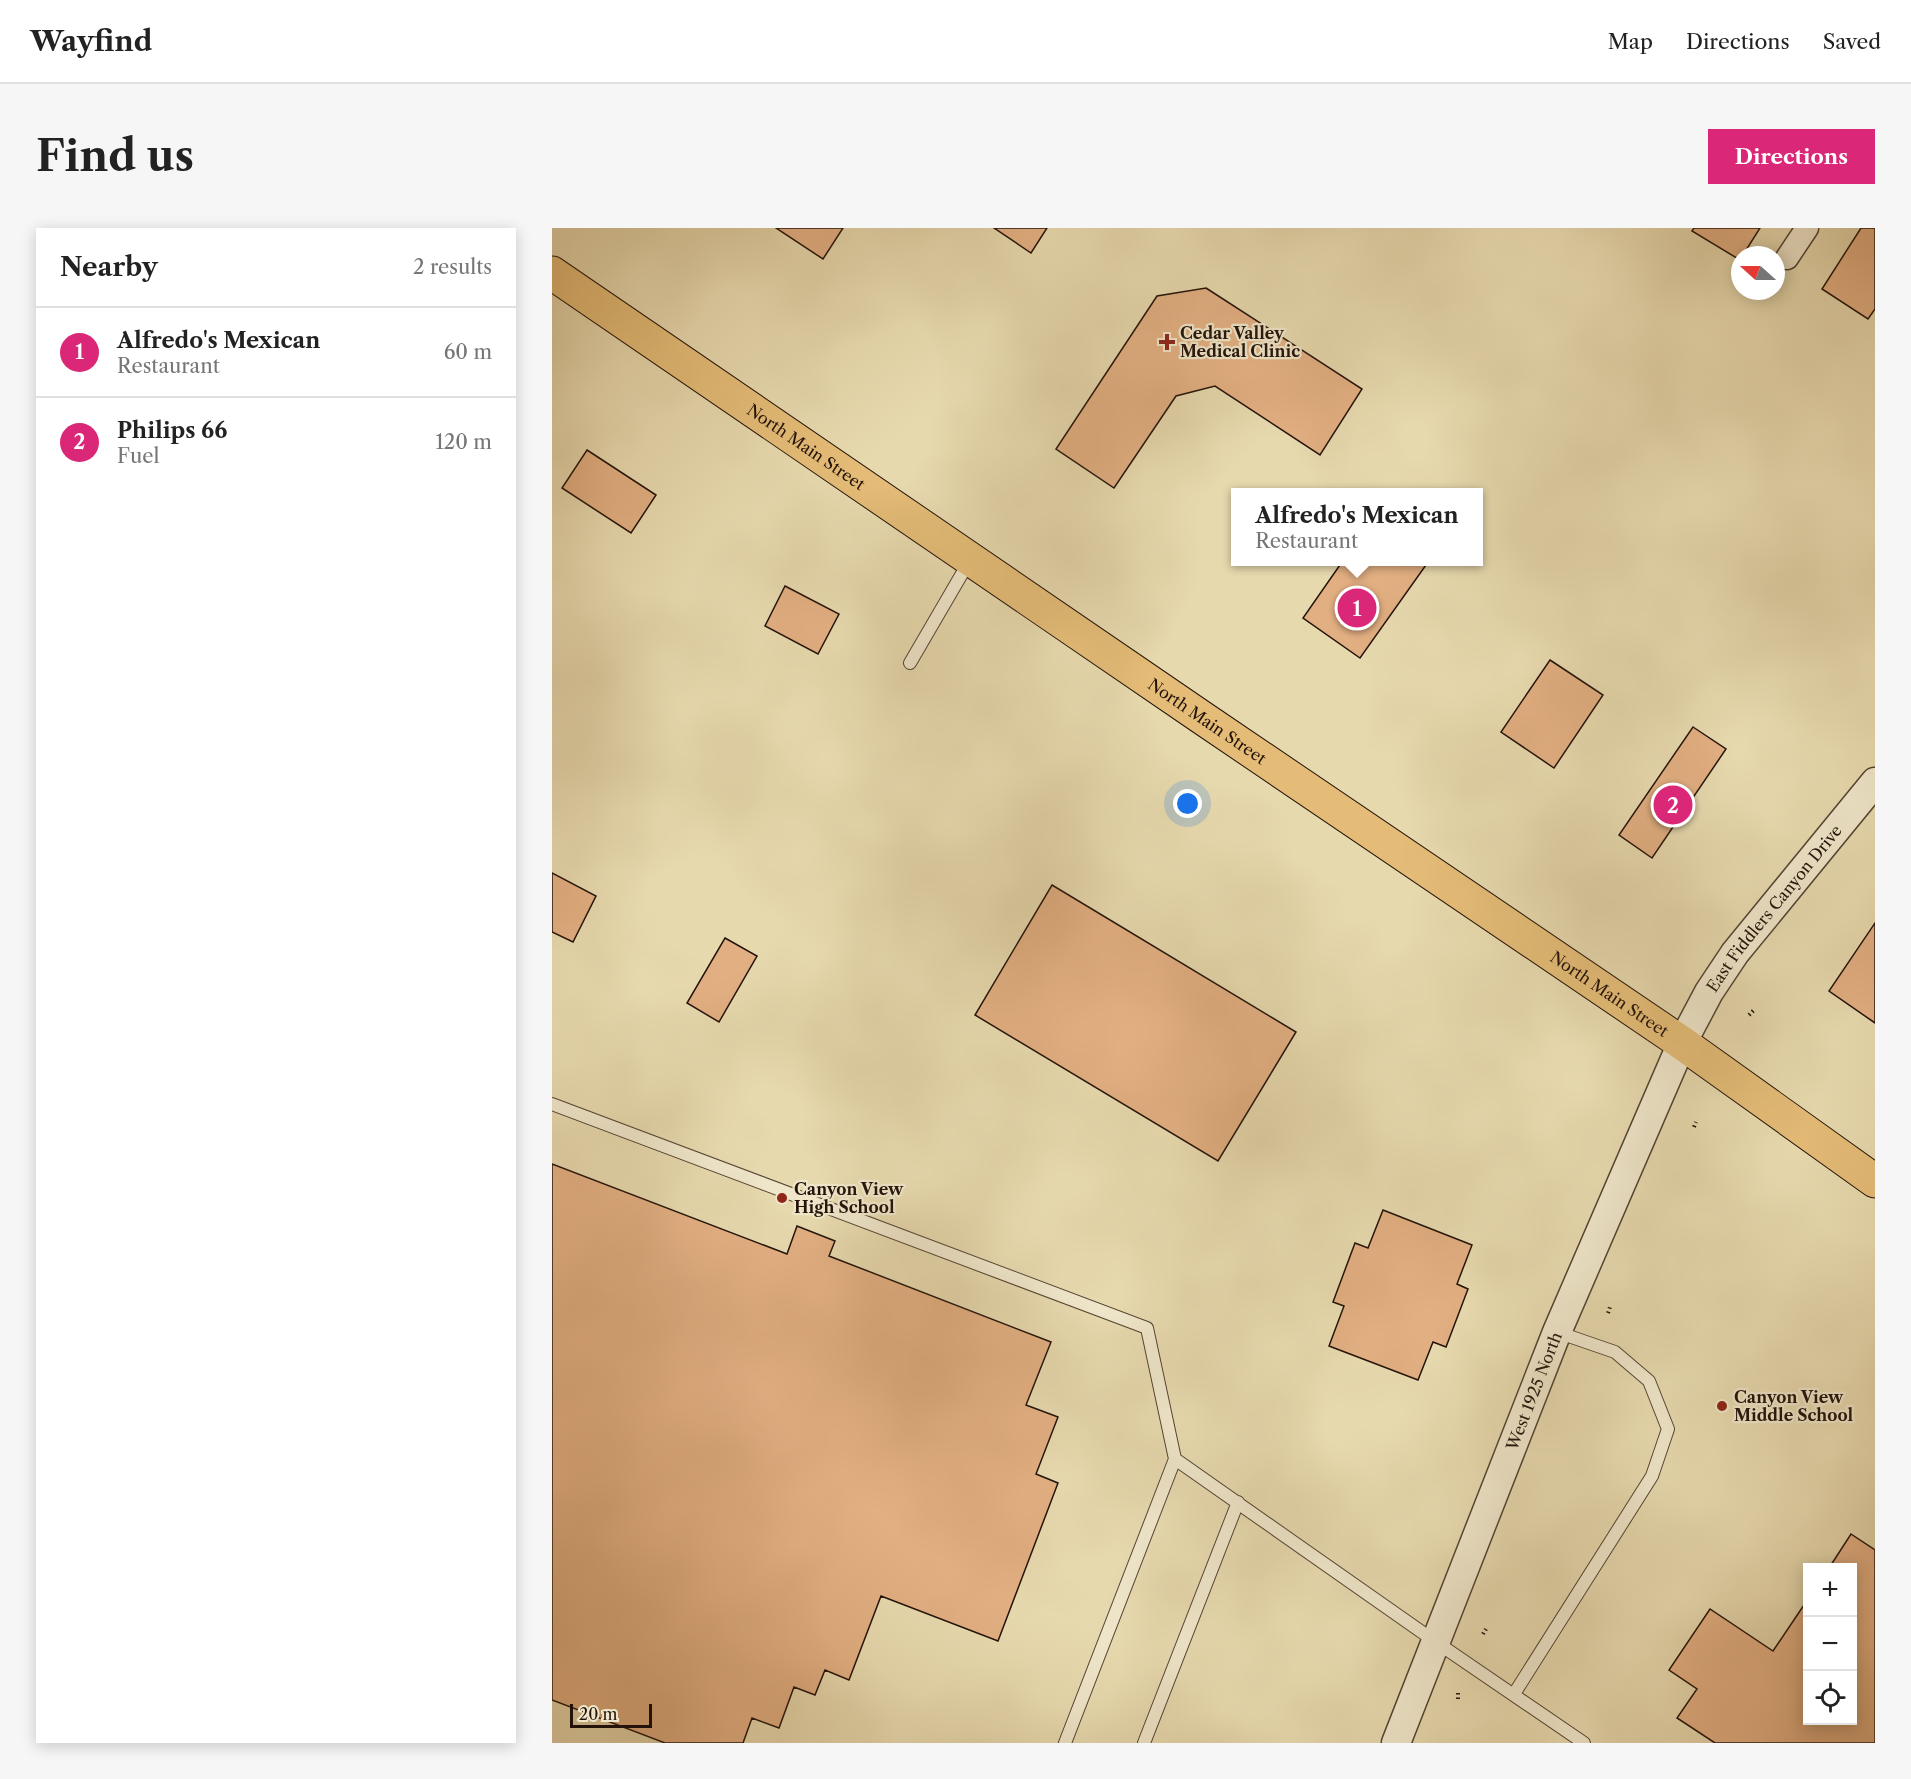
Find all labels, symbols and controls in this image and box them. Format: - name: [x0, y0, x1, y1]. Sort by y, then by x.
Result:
- text: Wayfind: [30, 24, 152, 58]
- text: Map: [1608, 29, 1653, 54]
- text: Directions: [1686, 29, 1790, 54]
- text: Saved: [1823, 29, 1881, 54]
- button: Directions: [1708, 129, 1875, 184]
- text: Find us: [36, 130, 194, 182]
- north arrow: [1731, 246, 1785, 300]
- text: Nearby: [60, 251, 158, 283]
- text: 2 results: [413, 255, 492, 279]
- place label: Cedar Valley Medical Clinic: [1180, 323, 1300, 361]
- text: Alfredo's Mexican: [117, 327, 320, 354]
- marker: Cedar Valley Medical Clinic: [1158, 333, 1176, 351]
- text: 1: [75, 340, 84, 364]
- text: 60 m: [444, 340, 492, 364]
- text: Restaurant: [117, 354, 220, 378]
- street label: North Main Street: [743, 400, 869, 494]
- text: Philips 66: [117, 417, 227, 444]
- text: 2: [74, 430, 85, 454]
- text: 120 m: [435, 430, 492, 454]
- text: Fuel: [117, 444, 159, 468]
- popup: [1231, 488, 1483, 566]
- text: Alfredo's Mexican: [1255, 502, 1459, 529]
- text: Restaurant: [1255, 529, 1358, 553]
- pin: 1: [1338, 586, 1376, 631]
- street label: North Main Street: [1145, 674, 1271, 769]
- pin: 2: [1654, 782, 1692, 828]
- your location: [1173, 789, 1202, 818]
- street label: East Fiddlers Canyon Drive: [1702, 821, 1846, 996]
- street label: North Main Street: [1547, 947, 1673, 1041]
- place label: Canyon View High School: [794, 1179, 904, 1217]
- marker: Canyon View High School: [775, 1191, 789, 1205]
- street label: West 1925 North: [1501, 1329, 1566, 1454]
- place label: Canyon View Middle School: [1734, 1387, 1854, 1425]
- marker: Canyon View Middle School: [1715, 1399, 1729, 1413]
- map controls: [1803, 1563, 1857, 1725]
- button: +: [1803, 1563, 1857, 1617]
- button: −: [1803, 1617, 1857, 1671]
- button: locate: [1803, 1671, 1857, 1725]
- scale bar: [570, 1701, 652, 1728]
- text: 20 m: [579, 1704, 618, 1724]

